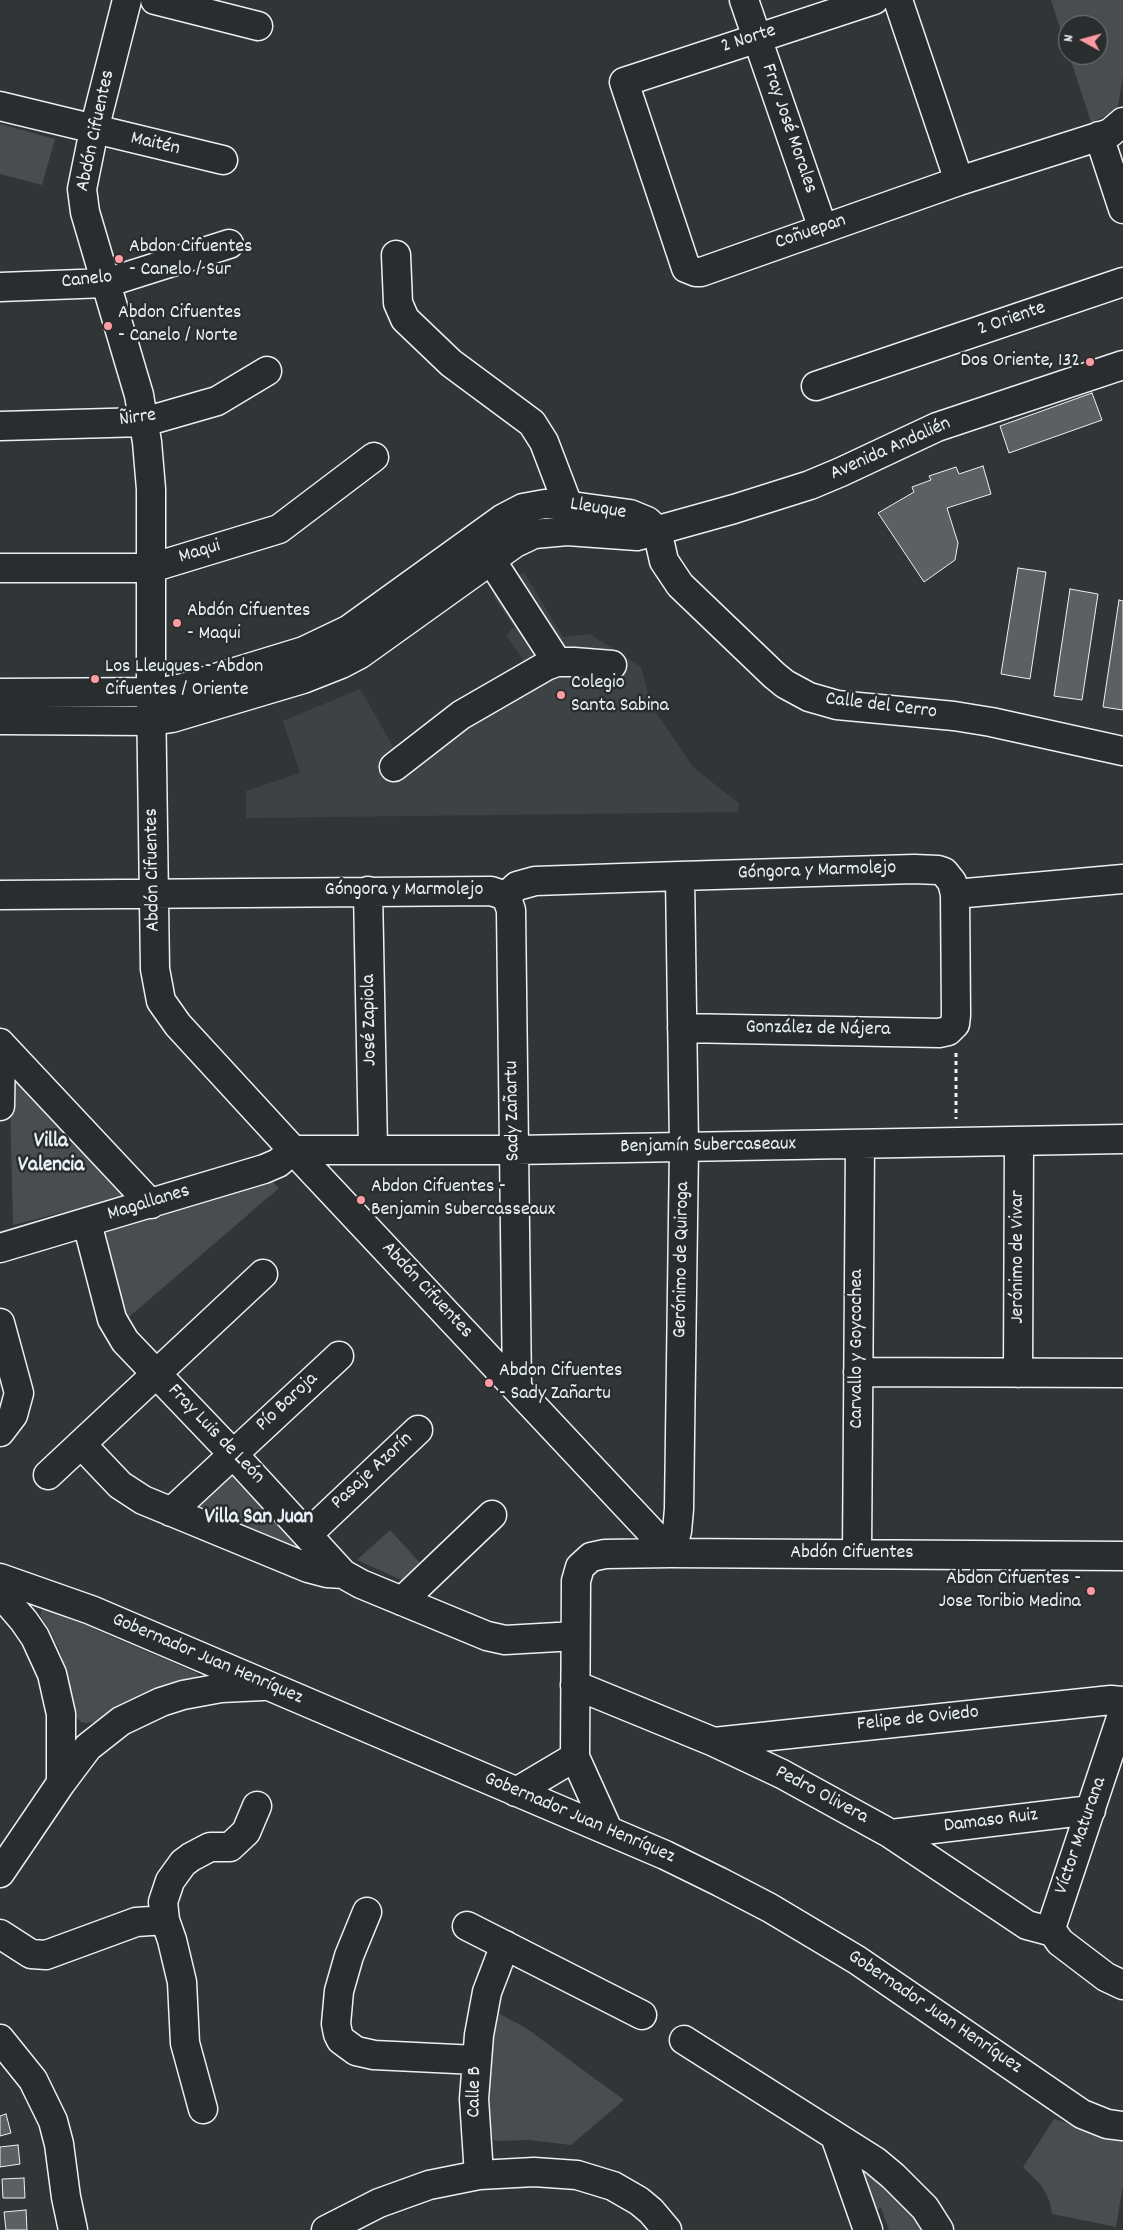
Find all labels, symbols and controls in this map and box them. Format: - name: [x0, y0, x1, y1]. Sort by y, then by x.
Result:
- north arrow: [1058, 15, 1108, 65]
- street label: 2 Norte: [719, 20, 779, 60]
- text: N: [1059, 34, 1079, 43]
- street label: Fray José Morales: [755, 61, 821, 197]
- street label: Abdón Cifuentes: [72, 68, 122, 194]
- street label: Maitén: [128, 128, 182, 162]
- street label: Coñuepan: [772, 210, 850, 256]
- place label: Abdon Cifuentes - Canelo / Sur: [129, 236, 253, 283]
- marker: Abdon Cifuentes - Canelo / Sur: [113, 253, 125, 265]
- street label: Canelo: [60, 266, 114, 296]
- street label: 2 Oriente: [975, 297, 1049, 343]
- place label: Abdon Cifuentes - Canelo / Norte: [118, 302, 242, 349]
- marker: Abdon Cifuentes - Canelo / Norte: [102, 320, 114, 332]
- place label: Dos Oriente, 132: [961, 350, 1080, 374]
- marker: Dos Oriente, 132: [1084, 356, 1096, 368]
- street label: Ñirre: [118, 405, 158, 433]
- street label: Avenida Andalién: [827, 413, 955, 487]
- street label: Lleuque: [568, 494, 628, 526]
- street label: Maqui: [176, 535, 224, 571]
- place label: Abdón Cifuentes - Maqui: [187, 600, 311, 647]
- marker: Abdón Cifuentes - Maqui: [171, 617, 183, 629]
- place label: Los Lleuques - Abdon Cifuentes / Oriente: [105, 656, 263, 703]
- place label: Colegio Santa Sabina: [571, 672, 669, 719]
- marker: Los Lleuques - Abdon Cifuentes / Oriente: [89, 673, 101, 685]
- street label: Calle del Cerro: [824, 688, 938, 726]
- marker: Colegio Santa Sabina: [555, 689, 567, 701]
- street label: Abdón Cifuentes: [141, 808, 167, 932]
- street label: Góngora y Marmolejo: [737, 857, 897, 887]
- street label: Góngora y Marmolejo: [325, 879, 483, 903]
- street label: José Zapiola: [358, 974, 384, 1066]
- street label: González de Nájera: [745, 1017, 891, 1043]
- street label: Sady Zañartu: [501, 1061, 527, 1161]
- district label: Villa Valencia: [18, 1130, 84, 1180]
- street label: Benjamín Subercaseaux: [620, 1133, 796, 1161]
- place label: Abdon Cifuentes - Benjamin Subercasseaux: [371, 1176, 555, 1223]
- street label: Magallanes: [105, 1180, 193, 1228]
- street label: Gerónimo de Quiroga: [670, 1182, 696, 1338]
- street label: Jerónimo de Vivar: [1007, 1190, 1031, 1324]
- marker: Abdon Cifuentes - Benjamin Subercasseaux: [355, 1194, 367, 1206]
- street label: Abdón Cifuentes: [375, 1238, 477, 1344]
- street label: Carvallo y Goycochea: [846, 1269, 870, 1429]
- place label: Abdon Cifuentes - Sady Zañartu: [499, 1360, 623, 1407]
- street label: Pío Baroja: [252, 1368, 324, 1438]
- marker: Abdon Cifuentes - Sady Zañartu: [483, 1377, 495, 1389]
- street label: Fray Luis de León: [161, 1380, 269, 1490]
- street label: Pasaje Azorín: [327, 1428, 419, 1516]
- district label: Villa San Juan: [205, 1506, 313, 1532]
- street label: Abdón Cifuentes: [790, 1542, 914, 1566]
- place label: Abdon Cifuentes - Jose Toribio Medina: [939, 1568, 1081, 1615]
- marker: Abdon Cifuentes - Jose Toribio Medina: [1085, 1585, 1097, 1597]
- street label: Gobernador Juan Henríquez: [108, 1609, 306, 1711]
- street label: Felipe de Oviedo: [856, 1702, 980, 1738]
- street label: Pedro Olivera: [770, 1761, 872, 1831]
- street label: Gobernador Juan Henríquez: [480, 1768, 678, 1870]
- street label: Víctor Maturana: [1051, 1774, 1113, 1898]
- street label: Damaso Ruiz: [943, 1804, 1039, 1840]
- street label: Gobernador Juan Henríquez: [842, 1946, 1026, 2080]
- street label: Calle B: [464, 2066, 488, 2118]

